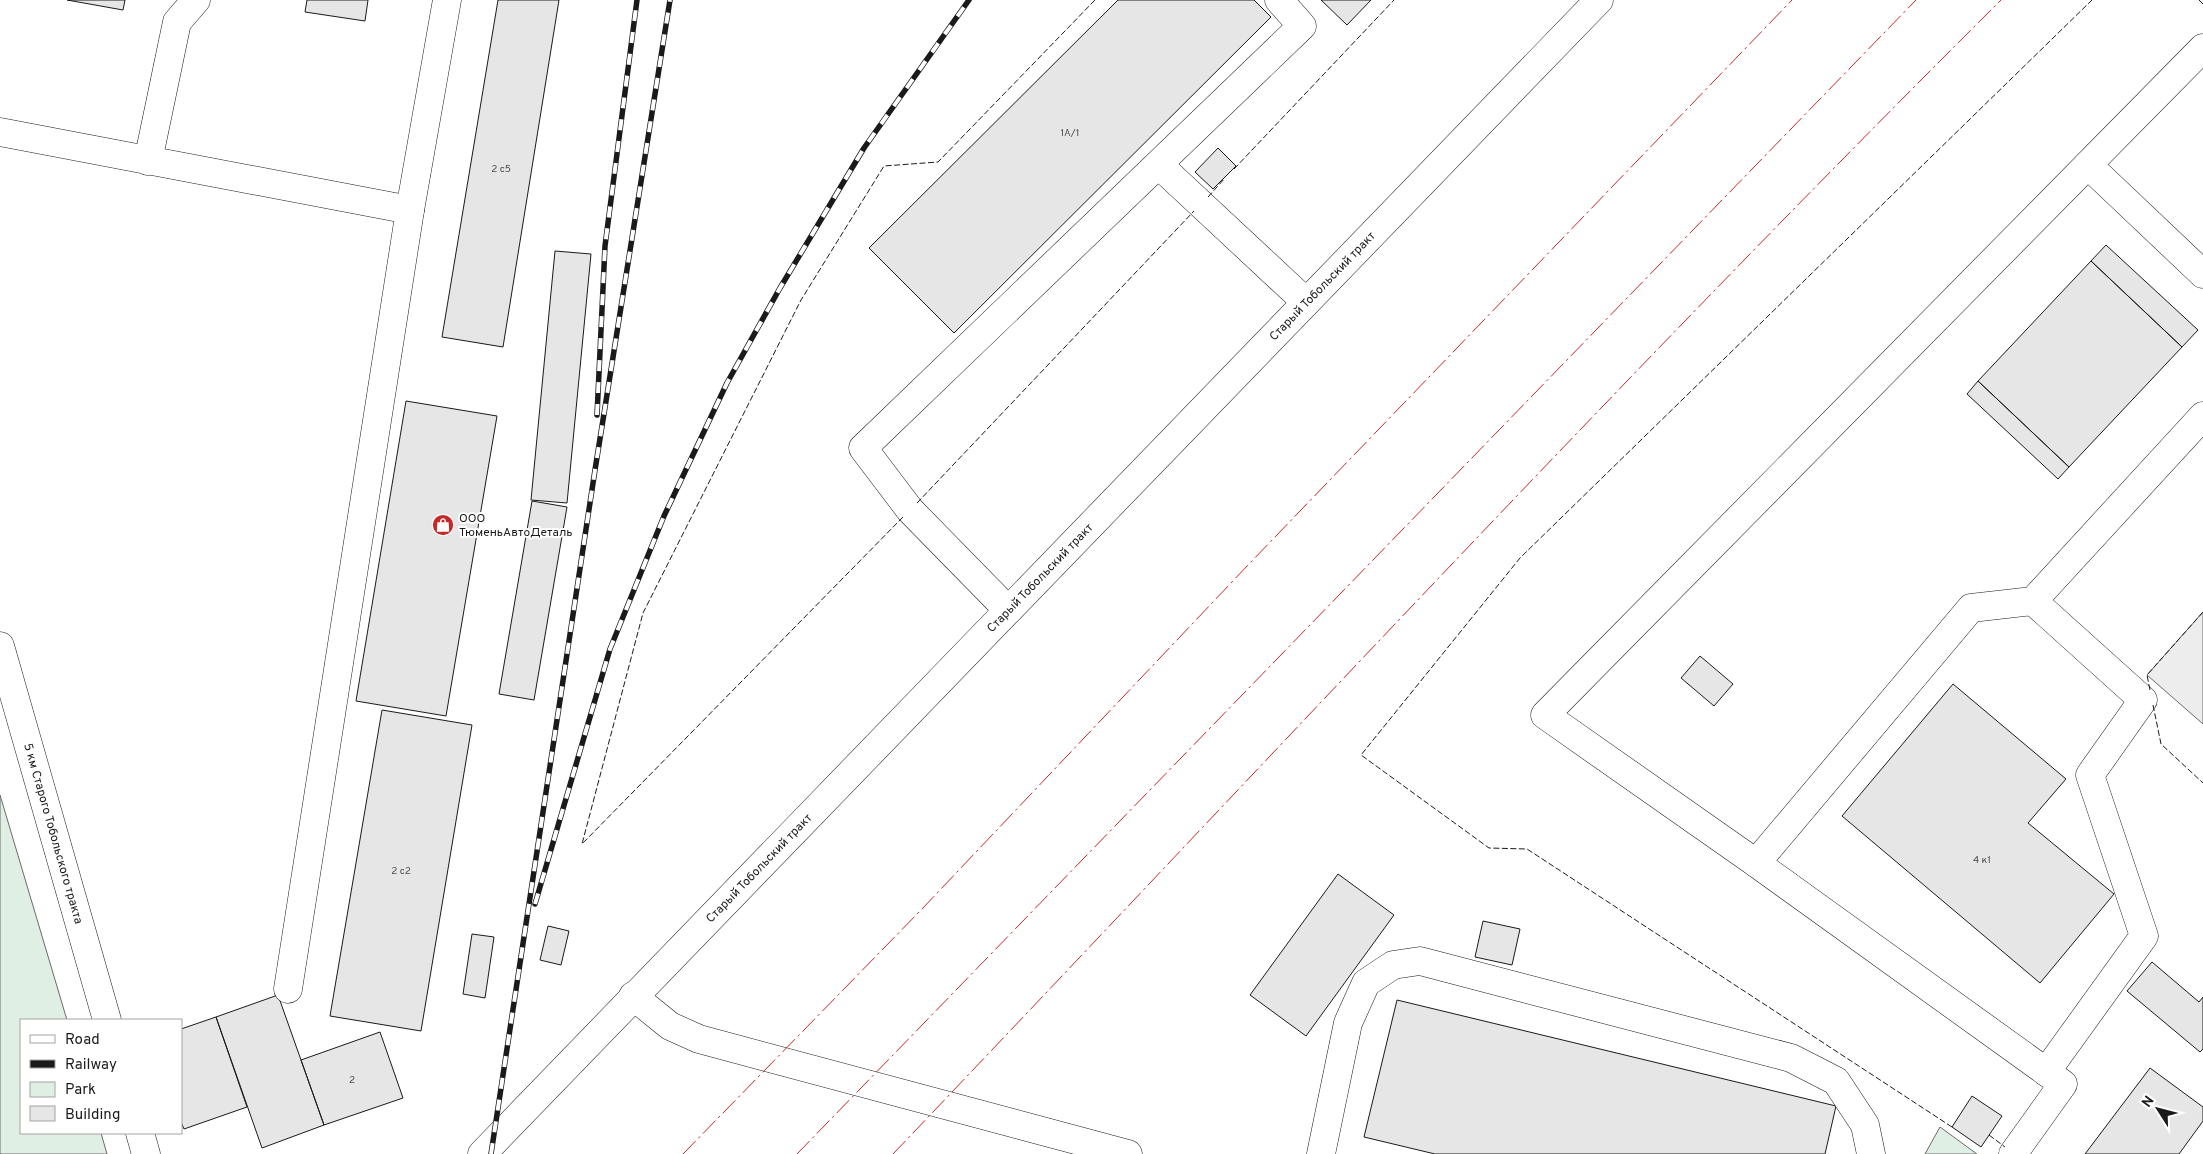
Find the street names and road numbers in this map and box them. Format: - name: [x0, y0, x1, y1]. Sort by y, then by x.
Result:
- street label: Старый Тобольский тракт: [1266, 228, 1380, 345]
- street label: Старый Тобольский тракт: [984, 520, 1097, 637]
- street label: 5 км Старого Тобольского тракта: [19, 742, 86, 926]
- street label: Старый Тобольский тракт: [703, 810, 817, 927]

